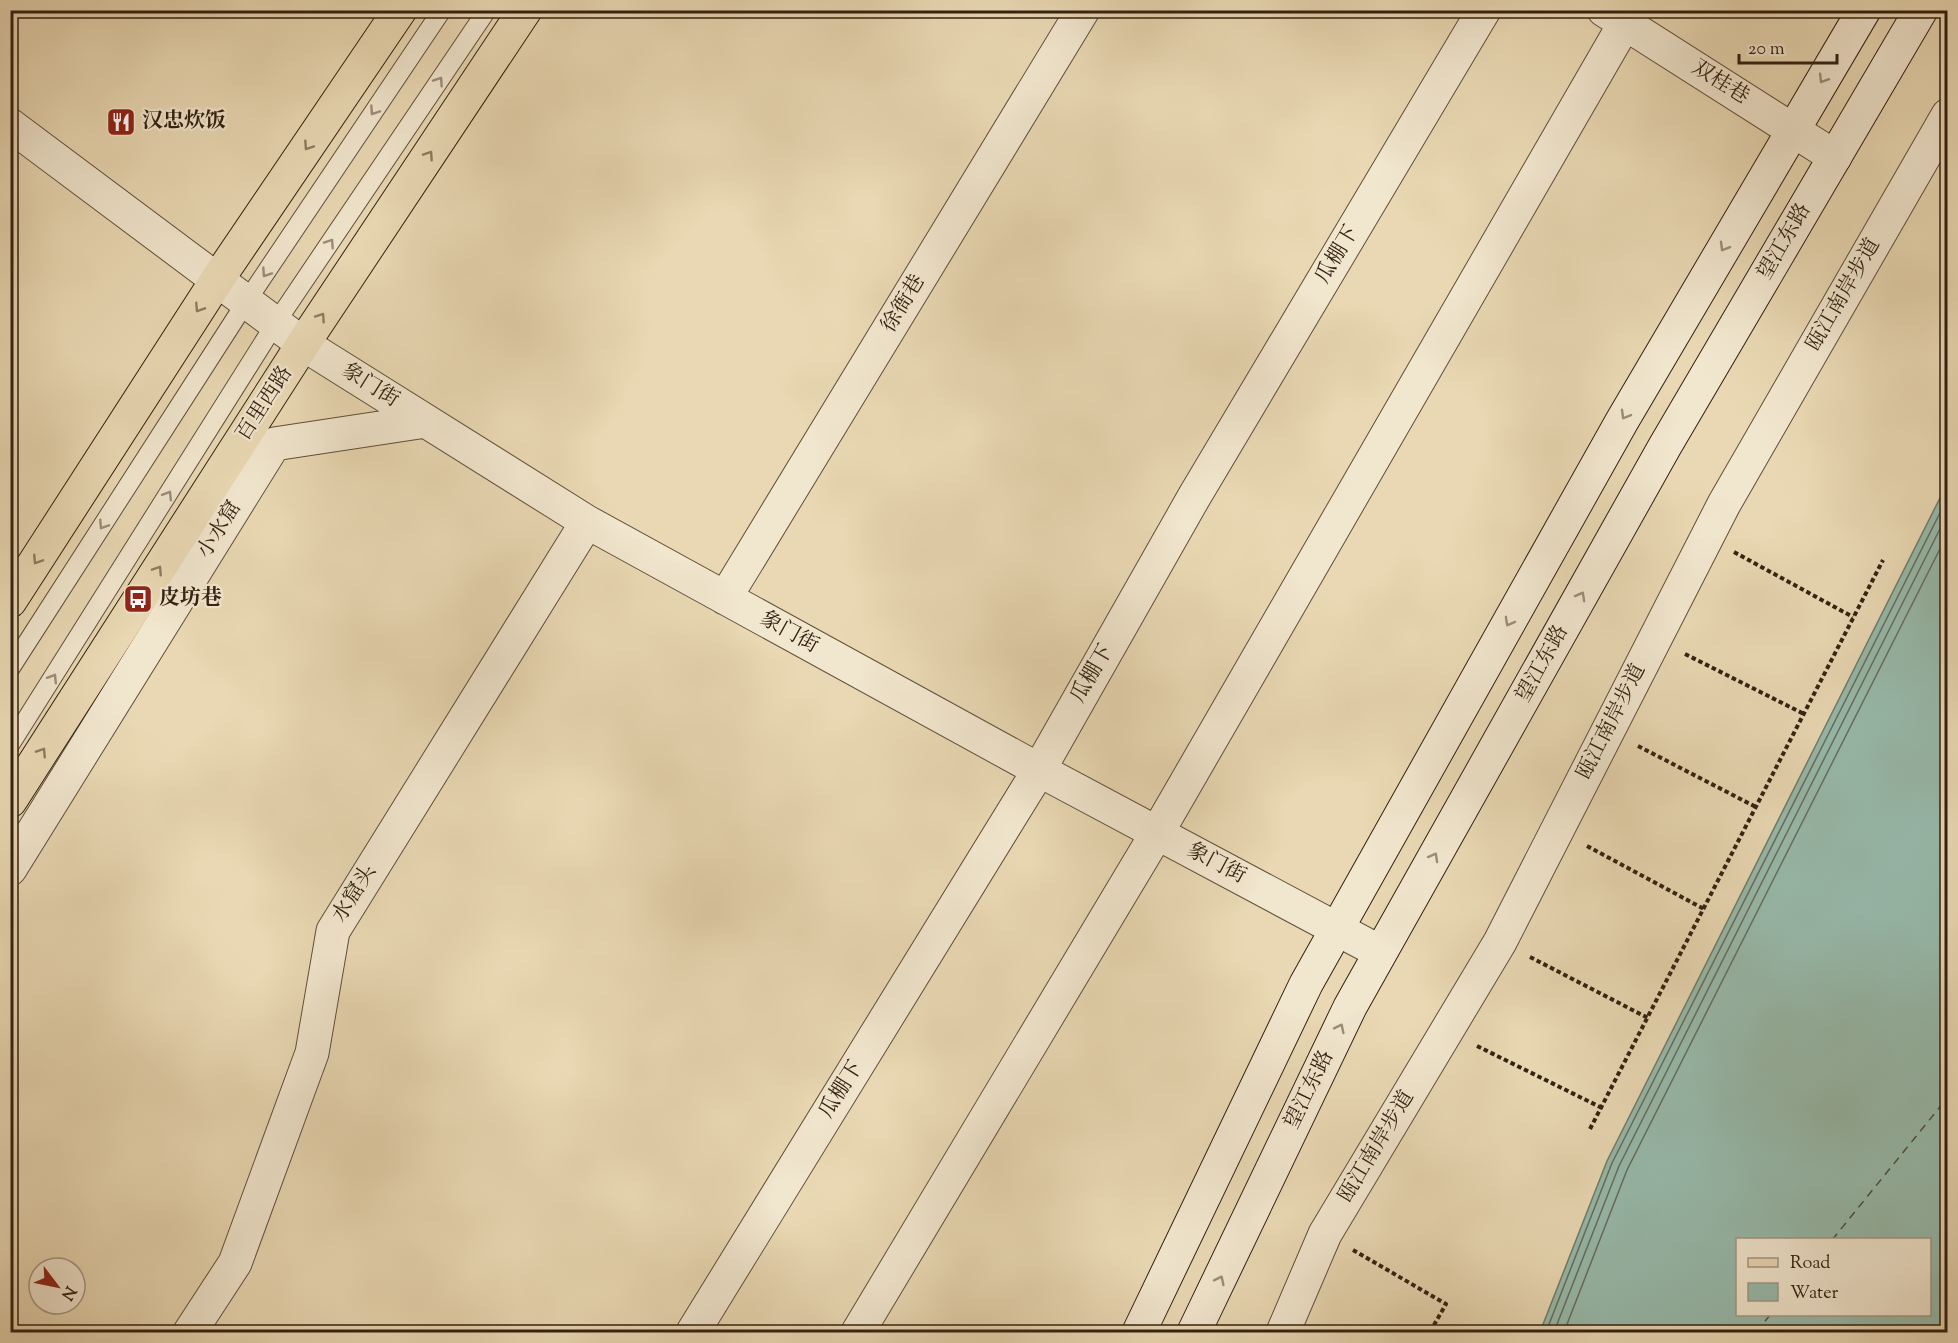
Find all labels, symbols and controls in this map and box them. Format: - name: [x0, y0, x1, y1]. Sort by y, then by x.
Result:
- scale bar: [1739, 27, 1836, 65]
- text: 20 m: [1748, 37, 1785, 63]
- street label: 双桂巷: [1685, 54, 1755, 112]
- one-way arrow: [1819, 73, 1830, 83]
- one-way arrow: [432, 77, 443, 88]
- one-way arrow: [370, 105, 381, 116]
- restaurant icon: 汉忠炊饭: [105, 106, 137, 138]
- place label: 汉忠炊饭: [142, 107, 226, 137]
- one-way arrow: [304, 139, 315, 150]
- one-way arrow: [422, 151, 433, 162]
- street label: 望江东路: [1751, 198, 1819, 286]
- street label: 瓜棚下: [1309, 220, 1367, 290]
- street label: 瓯江南岸步道: [1800, 233, 1888, 357]
- one-way arrow: [323, 238, 334, 249]
- one-way arrow: [1720, 241, 1732, 251]
- one-way arrow: [261, 267, 273, 277]
- street label: 徐衙巷: [875, 269, 933, 339]
- one-way arrow: [195, 301, 206, 312]
- one-way arrow: [314, 313, 325, 324]
- street label: 象门街: [335, 357, 405, 415]
- street label: 百里西路: [230, 361, 300, 447]
- one-way arrow: [1621, 409, 1633, 419]
- one-way arrow: [160, 491, 172, 501]
- street label: 小水窟: [191, 495, 249, 565]
- one-way arrow: [99, 518, 110, 529]
- one-way arrow: [32, 554, 44, 564]
- one-way arrow: [151, 566, 163, 576]
- bus stop icon: 皮坊巷: [122, 583, 154, 615]
- place label: 皮坊巷: [159, 584, 222, 614]
- one-way arrow: [1574, 592, 1585, 602]
- street label: 象门街: [754, 605, 824, 661]
- one-way arrow: [1505, 616, 1516, 626]
- street label: 望江东路: [1510, 620, 1576, 708]
- street label: 瓜棚下: [1064, 639, 1122, 709]
- street label: 瓯江南岸步道: [1570, 659, 1654, 785]
- one-way arrow: [45, 674, 57, 684]
- one-way arrow: [35, 748, 46, 759]
- street label: 象门街: [1181, 836, 1251, 892]
- one-way arrow: [1427, 853, 1438, 863]
- street label: 水窟头: [326, 859, 384, 929]
- one-way arrow: [1333, 1024, 1344, 1035]
- street label: 望江东路: [1278, 1046, 1342, 1134]
- street label: 瓜棚下: [813, 1055, 871, 1125]
- street label: 瓯江南岸步道: [1332, 1085, 1422, 1209]
- legend: [1736, 1238, 1931, 1316]
- text: Road: [1790, 1251, 1830, 1277]
- north arrow: [27, 1256, 87, 1316]
- one-way arrow: [1212, 1275, 1224, 1286]
- text: N: [54, 1281, 81, 1304]
- text: Water: [1790, 1281, 1839, 1307]

